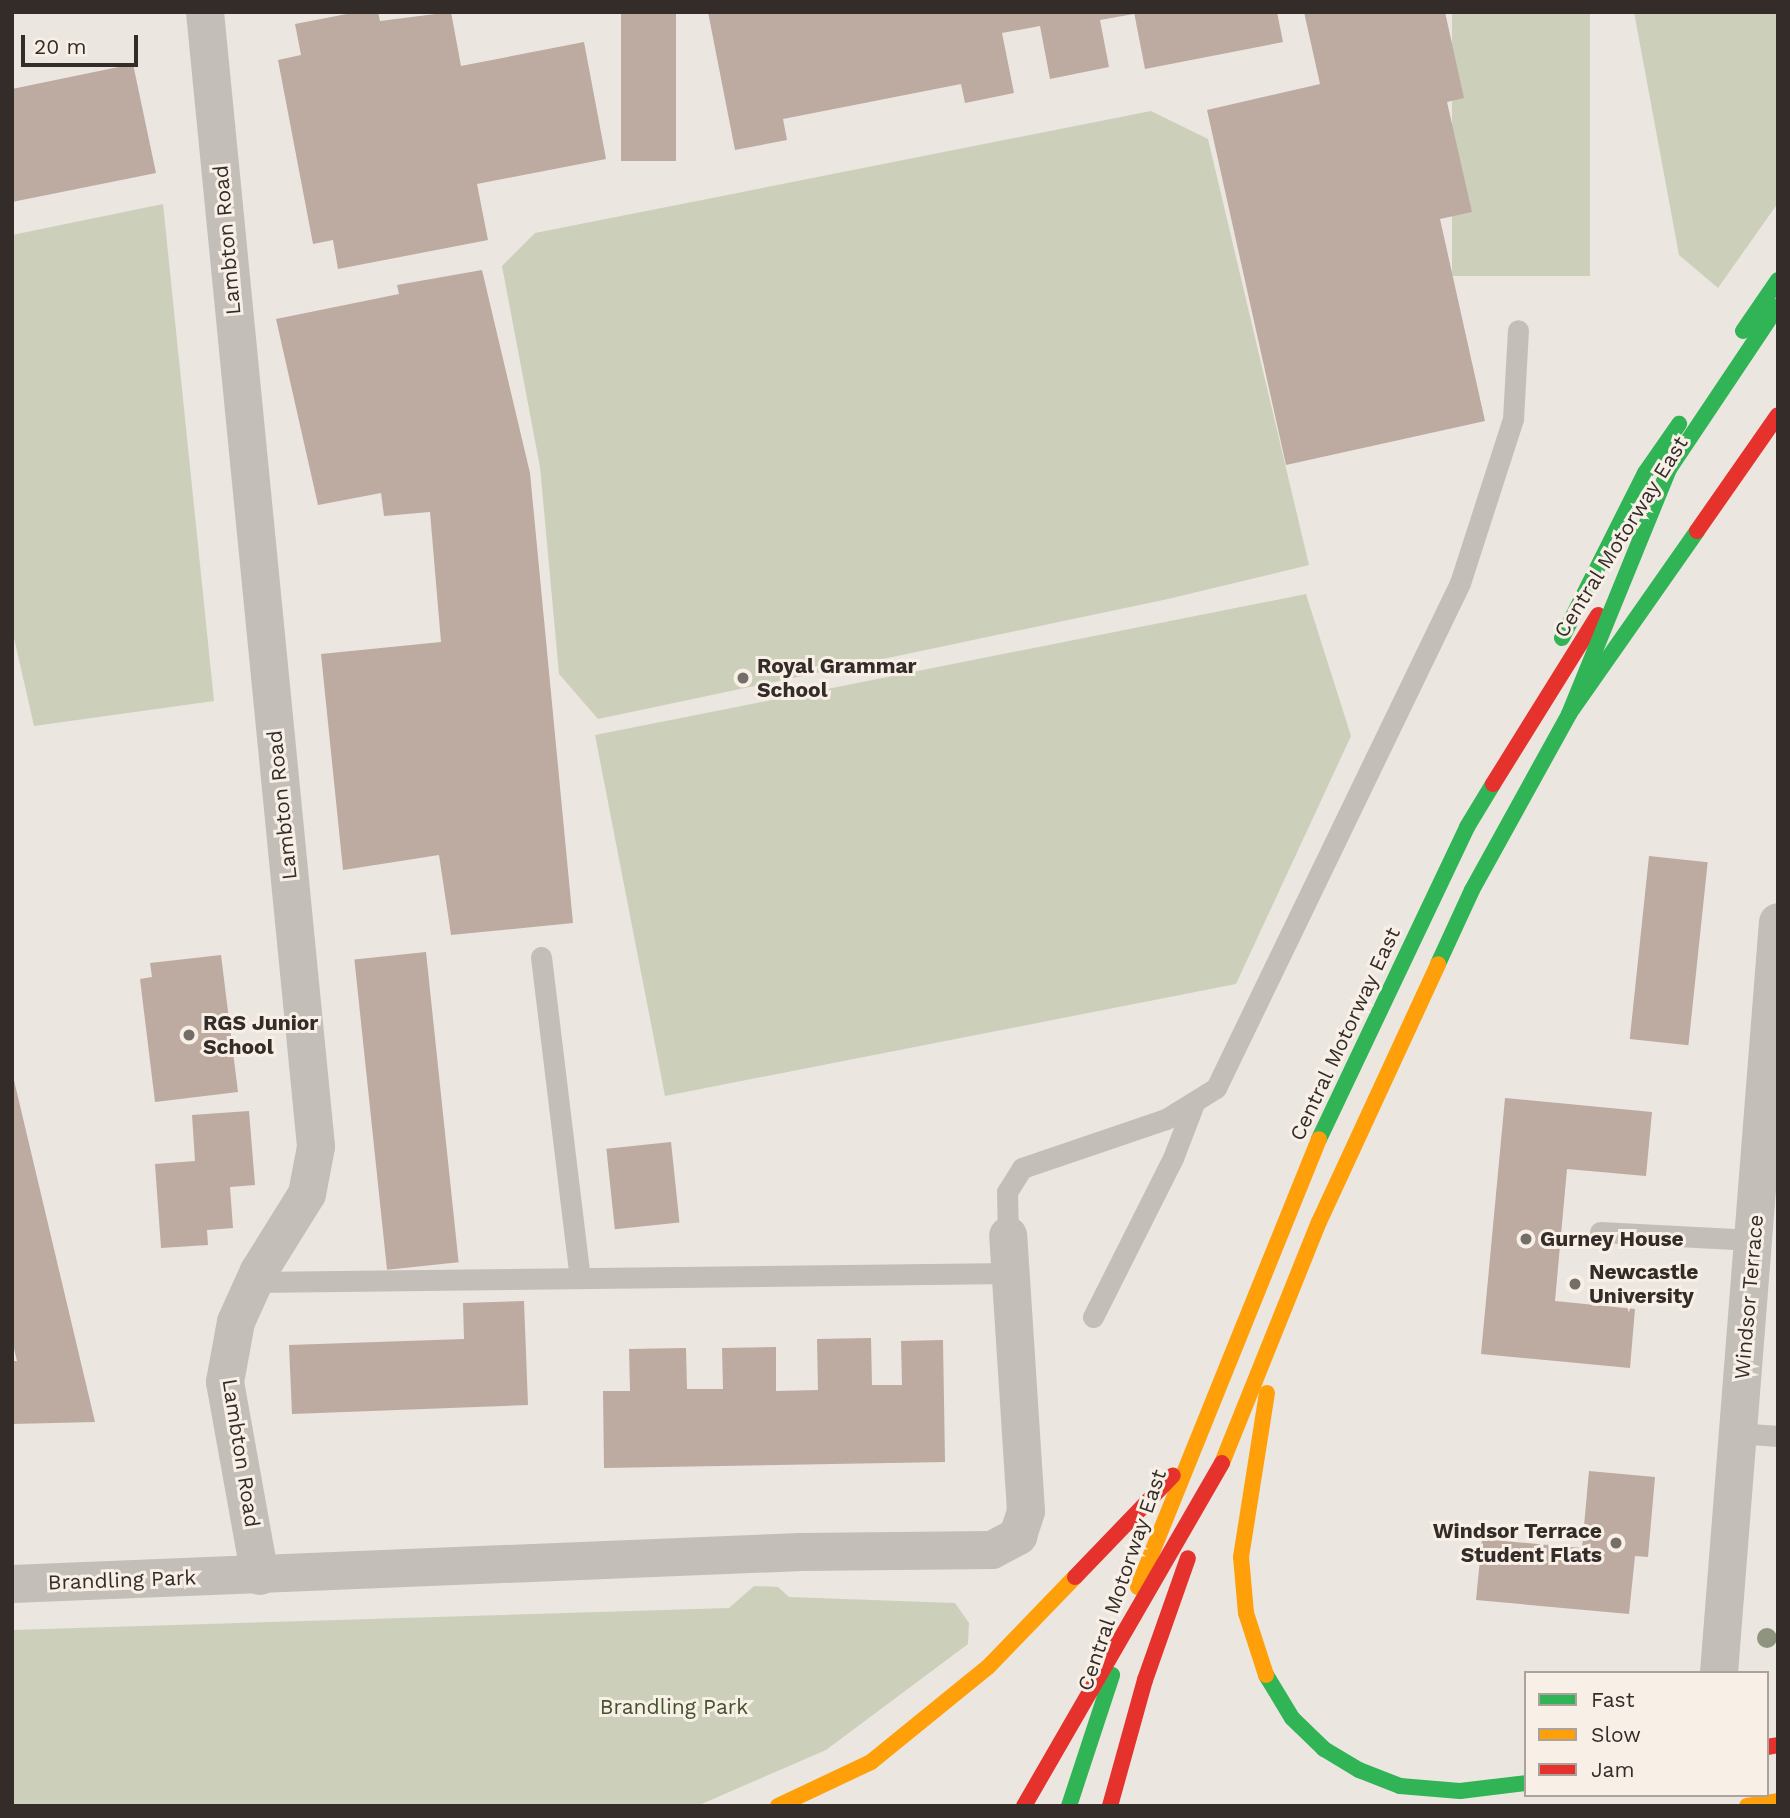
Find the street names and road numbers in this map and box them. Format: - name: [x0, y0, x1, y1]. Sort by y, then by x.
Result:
- street label: Lambton Road: [208, 164, 246, 316]
- street label: Central Motorway East: [1548, 431, 1694, 643]
- street label: Lambton Road: [262, 729, 302, 881]
- street label: Central Motorway East: [1284, 923, 1406, 1145]
- street label: Windsor Terrace: [1729, 1213, 1769, 1381]
- street label: Lambton Road: [217, 1377, 265, 1529]
- street label: Central Motorway East: [1072, 1465, 1172, 1695]
- street label: Brandling Park: [47, 1565, 197, 1595]

